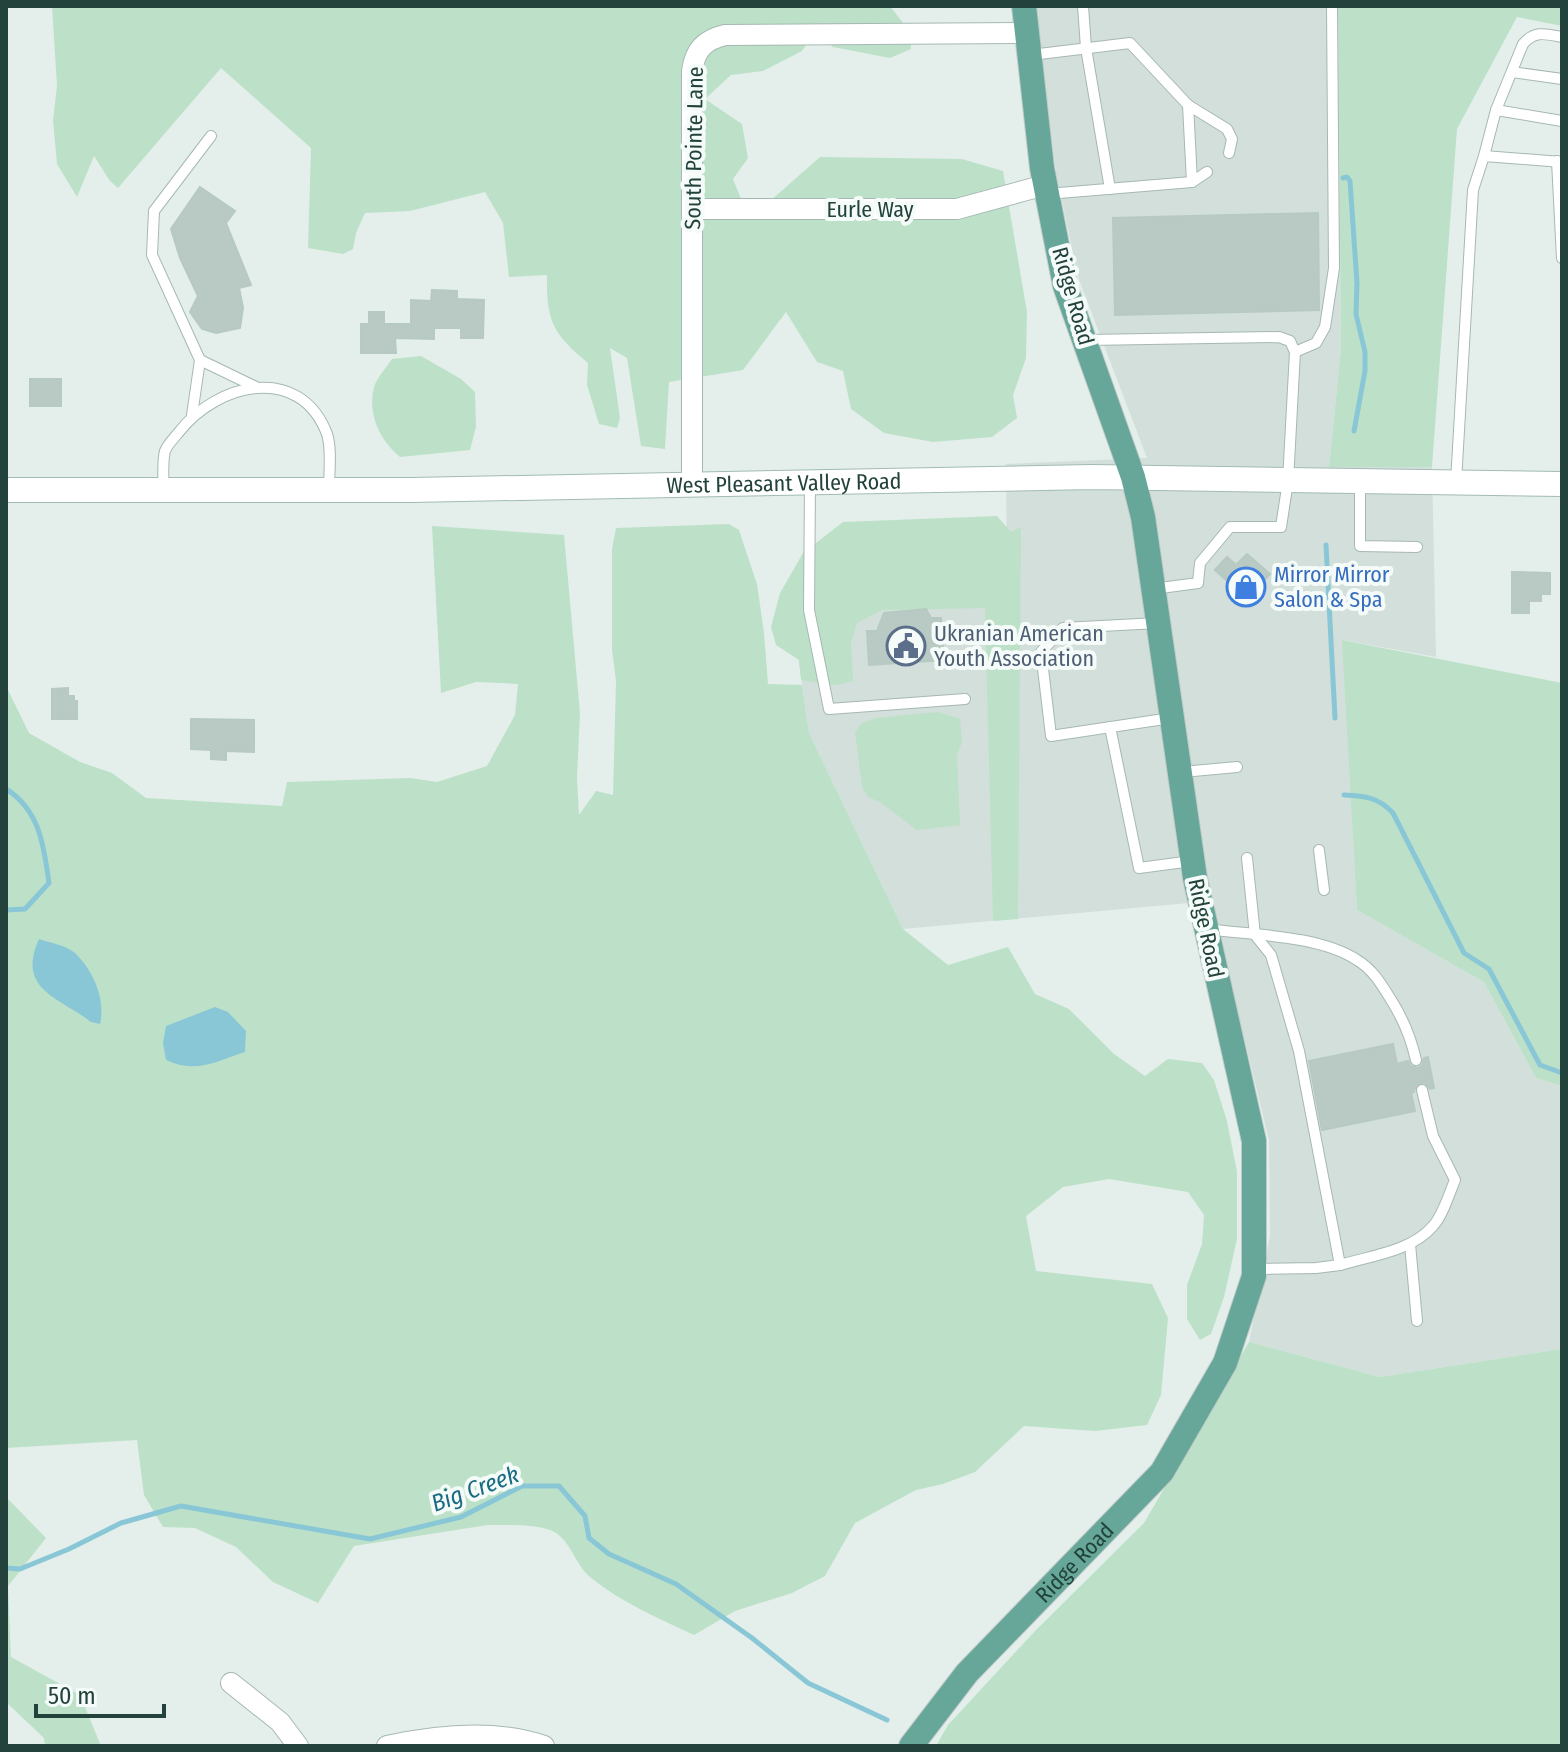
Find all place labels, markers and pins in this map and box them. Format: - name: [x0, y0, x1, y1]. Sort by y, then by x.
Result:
- place label: Mirror Mirror Salon & Spa: [1274, 561, 1390, 613]
- shop icon: Mirror Mirror Salon & Spa: [1225, 566, 1267, 608]
- place label: Ukranian American Youth Association: [934, 620, 1104, 672]
- public building icon: Ukranian American Youth Association: [885, 625, 927, 667]

